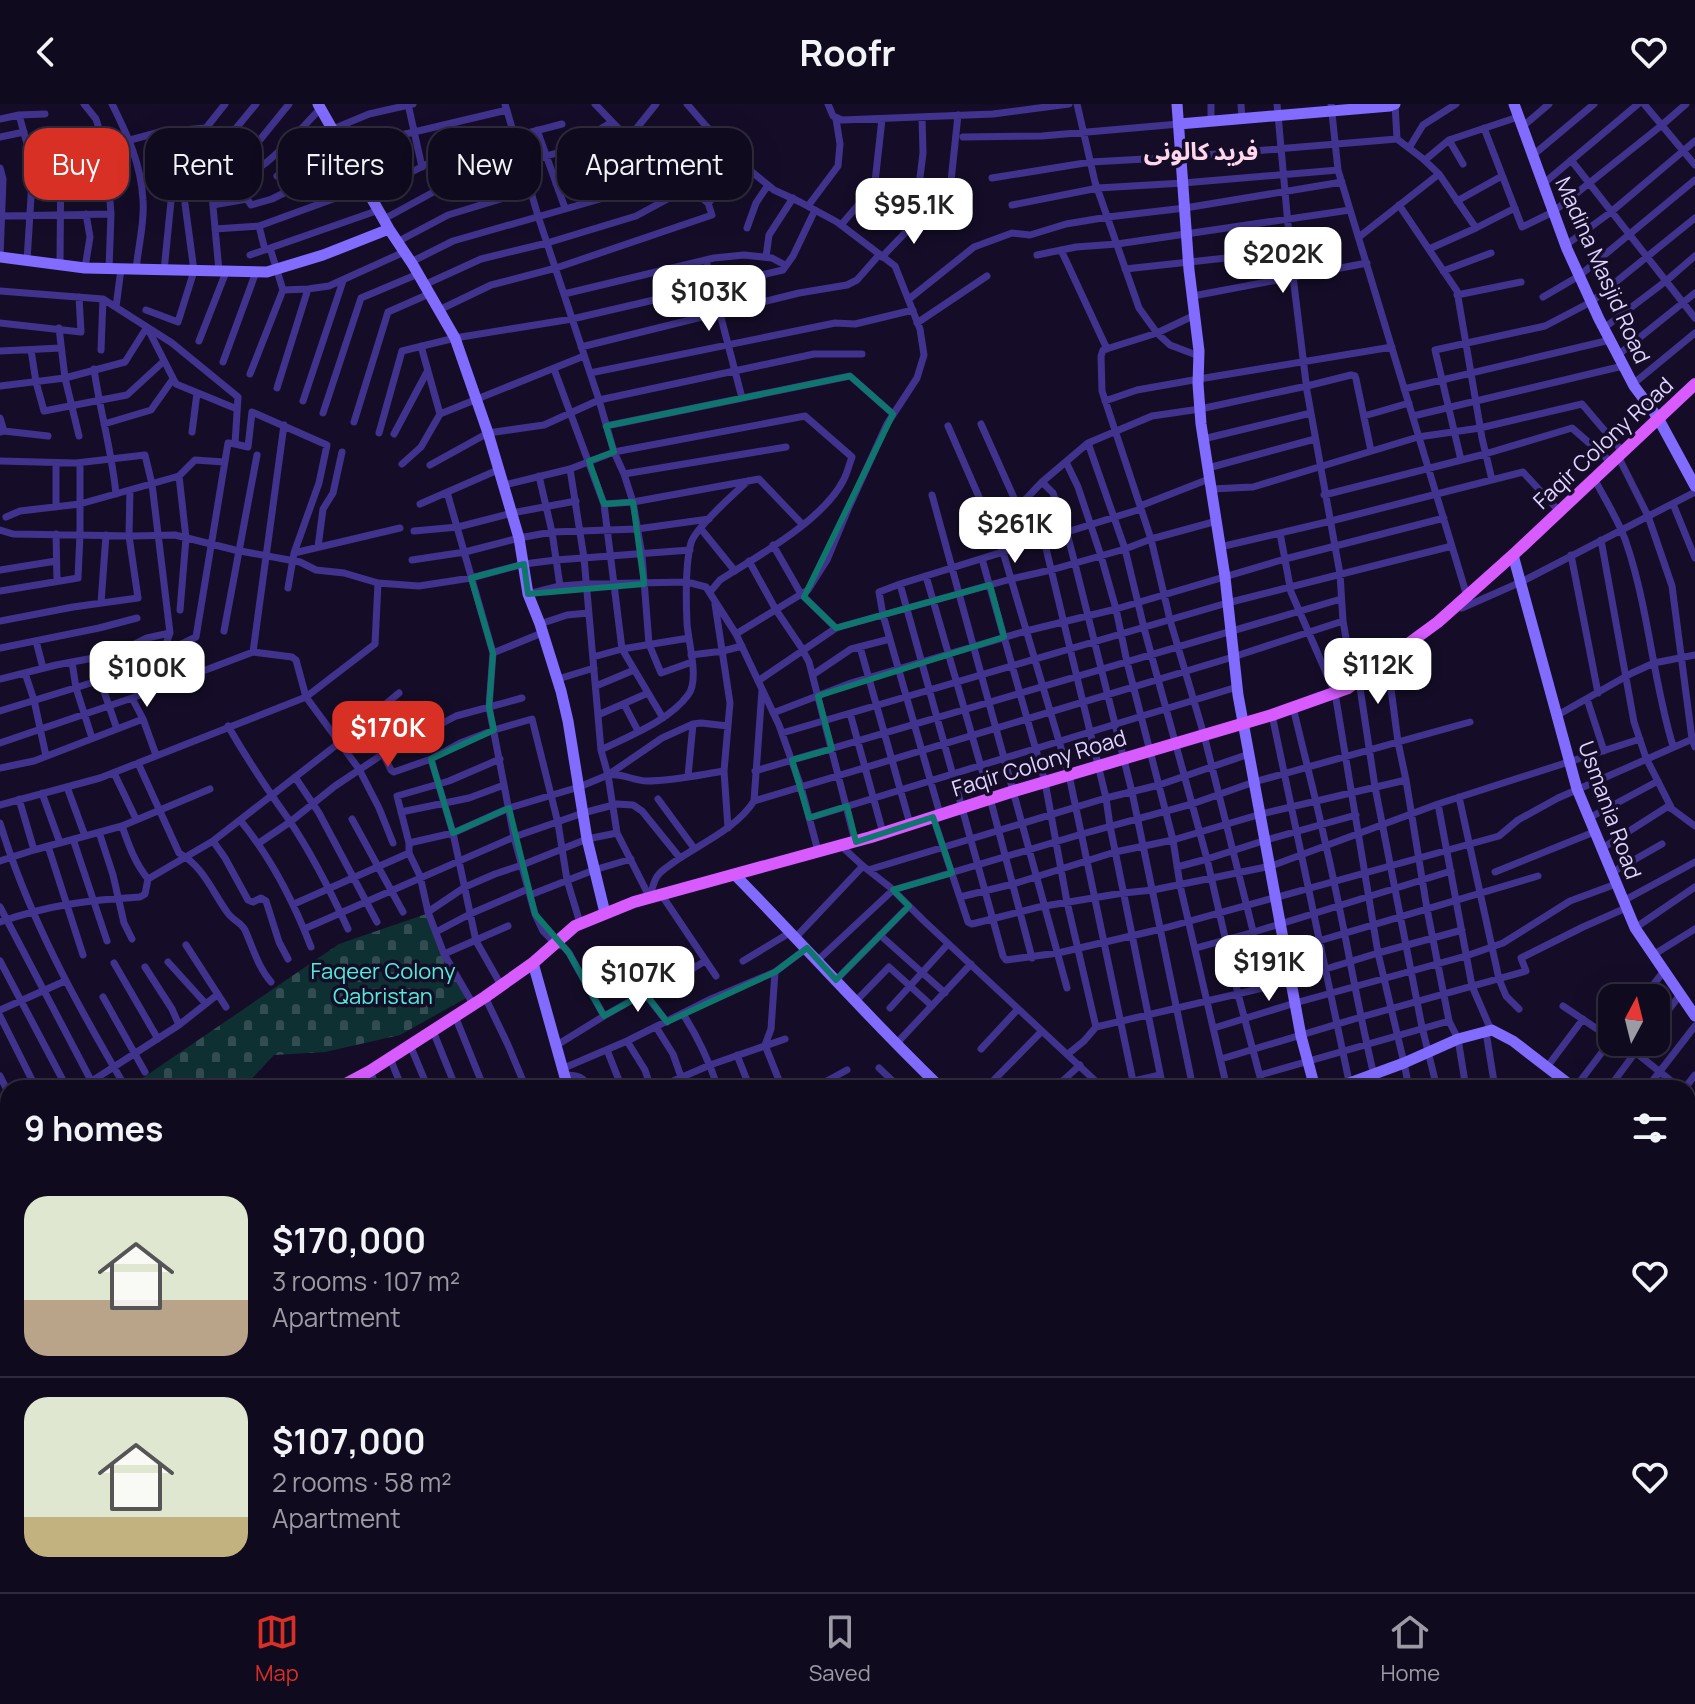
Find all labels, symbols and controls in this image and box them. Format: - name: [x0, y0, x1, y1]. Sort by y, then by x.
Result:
- text: Roofr: [799, 28, 896, 77]
- icon: back: [24, 30, 68, 74]
- icon: heart: [1627, 30, 1671, 74]
- chip: Buy: [24, 128, 129, 200]
- chip: Rent: [145, 128, 262, 200]
- chip: Filters: [278, 128, 412, 200]
- chip: New: [428, 128, 541, 200]
- chip: Apartment: [557, 128, 752, 200]
- district label: فرید کالونی: [1144, 134, 1258, 167]
- street label: Madina Masjid Road: [1548, 172, 1658, 368]
- pin: $95.1K: [849, 178, 979, 246]
- text: $95.1K: [874, 186, 954, 222]
- pin: $202K: [1227, 227, 1339, 295]
- text: $202K: [1242, 235, 1324, 271]
- pin: $103K: [653, 265, 765, 333]
- text: $103K: [671, 273, 747, 309]
- street label: Faqir Colony Road: [1527, 370, 1679, 516]
- pin: $261K: [959, 497, 1071, 565]
- text: $261K: [977, 505, 1053, 541]
- pin: $112K: [1322, 638, 1434, 706]
- pin: $100K: [91, 641, 203, 709]
- text: $112K: [1342, 646, 1414, 682]
- text: $100K: [108, 649, 186, 685]
- pin: $170K: [332, 701, 444, 769]
- text: $170K: [350, 709, 426, 745]
- street label: Faqir Colony Road: [948, 722, 1130, 804]
- street label: Usmania Road: [1571, 737, 1649, 883]
- pin: $191K: [1213, 935, 1325, 1003]
- text: $191K: [1233, 943, 1305, 979]
- pin: $107K: [582, 946, 694, 1014]
- text: $107K: [600, 954, 676, 990]
- park label: Faqeer Colony Qabristan: [310, 956, 456, 1011]
- north arrow: [1598, 984, 1670, 1056]
- map controls: [1598, 984, 1670, 1056]
- text: 9 homes: [24, 1105, 163, 1151]
- icon: filters: [1628, 1106, 1672, 1150]
- text: $170,000: [272, 1217, 426, 1263]
- icon: home: [88, 1228, 184, 1324]
- icon: heart: [1628, 1254, 1672, 1298]
- text: 3 rooms · 107 m²: [272, 1263, 460, 1299]
- text: Apartment: [272, 1299, 401, 1335]
- text: $107,000: [272, 1418, 426, 1464]
- icon: home: [88, 1429, 184, 1525]
- icon: heart: [1628, 1455, 1672, 1499]
- text: 2 rooms · 58 m²: [272, 1464, 452, 1500]
- text: Apartment: [272, 1500, 401, 1536]
- tab: Map: [255, 1610, 299, 1688]
- tab: Saved: [809, 1610, 871, 1688]
- tab: Home: [1381, 1610, 1440, 1688]

